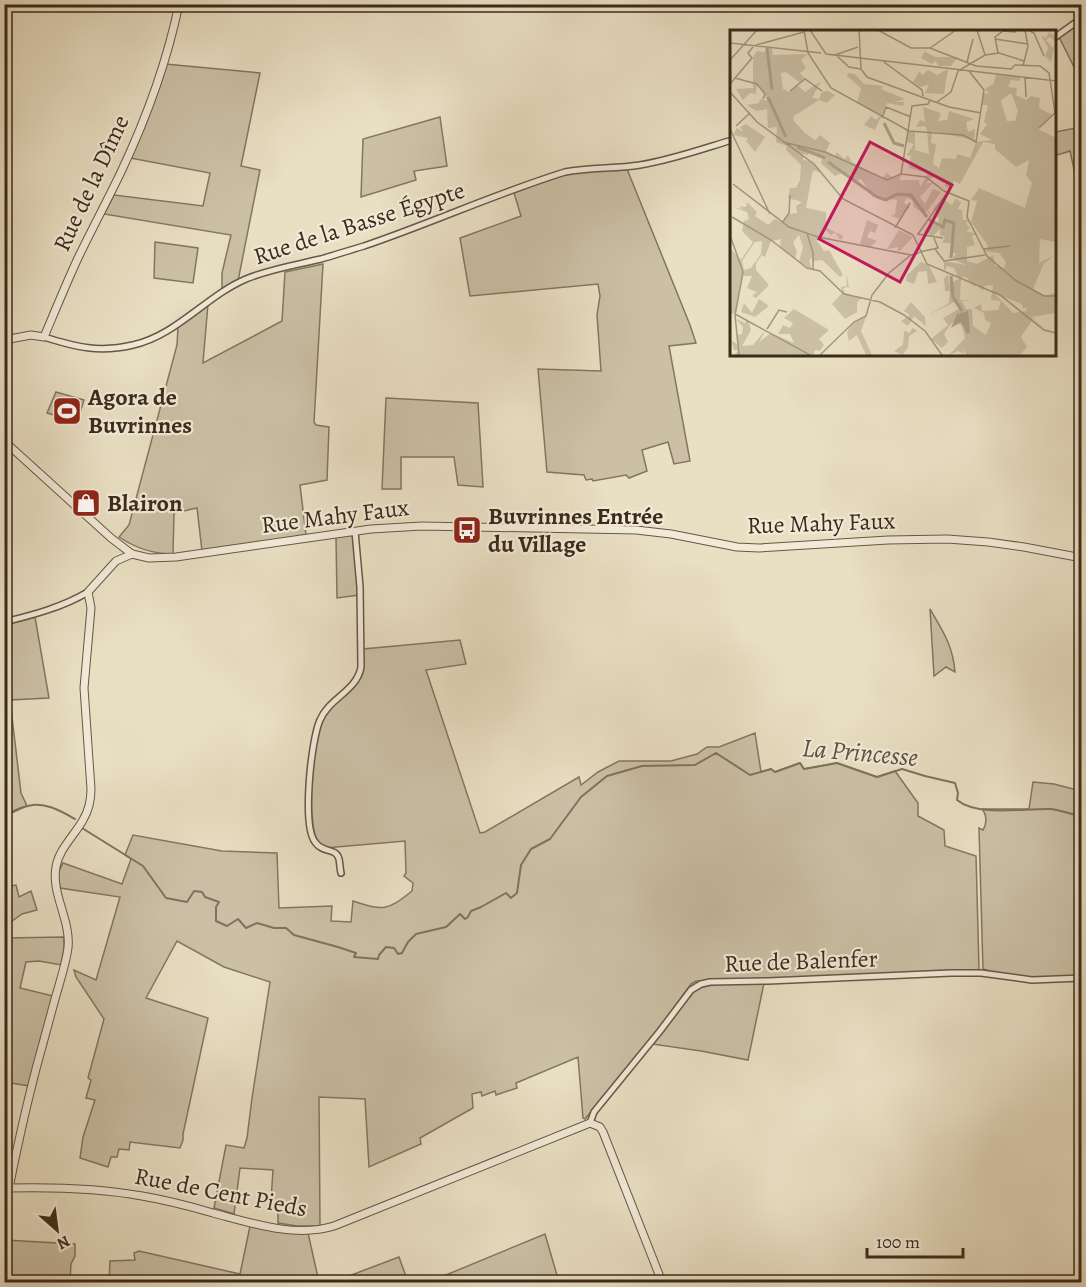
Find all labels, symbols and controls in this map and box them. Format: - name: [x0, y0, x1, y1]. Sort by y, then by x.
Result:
- inset map: [730, 30, 1056, 356]
- street label: Rue de la Dîme: [45, 110, 137, 256]
- street label: Rue de la Basse Égypte: [249, 174, 469, 272]
- place label: Agora de Buvrinnes: [87, 381, 192, 441]
- sports icon: Agora de Buvrinnes: [51, 395, 83, 427]
- shop icon: Blairon: [70, 487, 102, 519]
- place label: Blairon: [107, 487, 183, 519]
- street label: Rue Mahy Faux: [259, 491, 411, 541]
- place label: Buvrinnes Entrée du Village: [488, 500, 663, 560]
- street label: Rue Mahy Faux: [746, 504, 896, 542]
- bus stop icon: Buvrinnes Entrée du Village: [451, 514, 483, 546]
- water label: La Princesse: [801, 730, 919, 775]
- street label: Rue de Balenfer: [724, 942, 878, 980]
- street label: Rue de Cent Pieds: [132, 1160, 310, 1224]
- north arrow: [27, 1200, 87, 1260]
- scale bar: [867, 1221, 963, 1259]
- text: N: [53, 1230, 74, 1255]
- text: 100 m: [876, 1230, 920, 1254]

